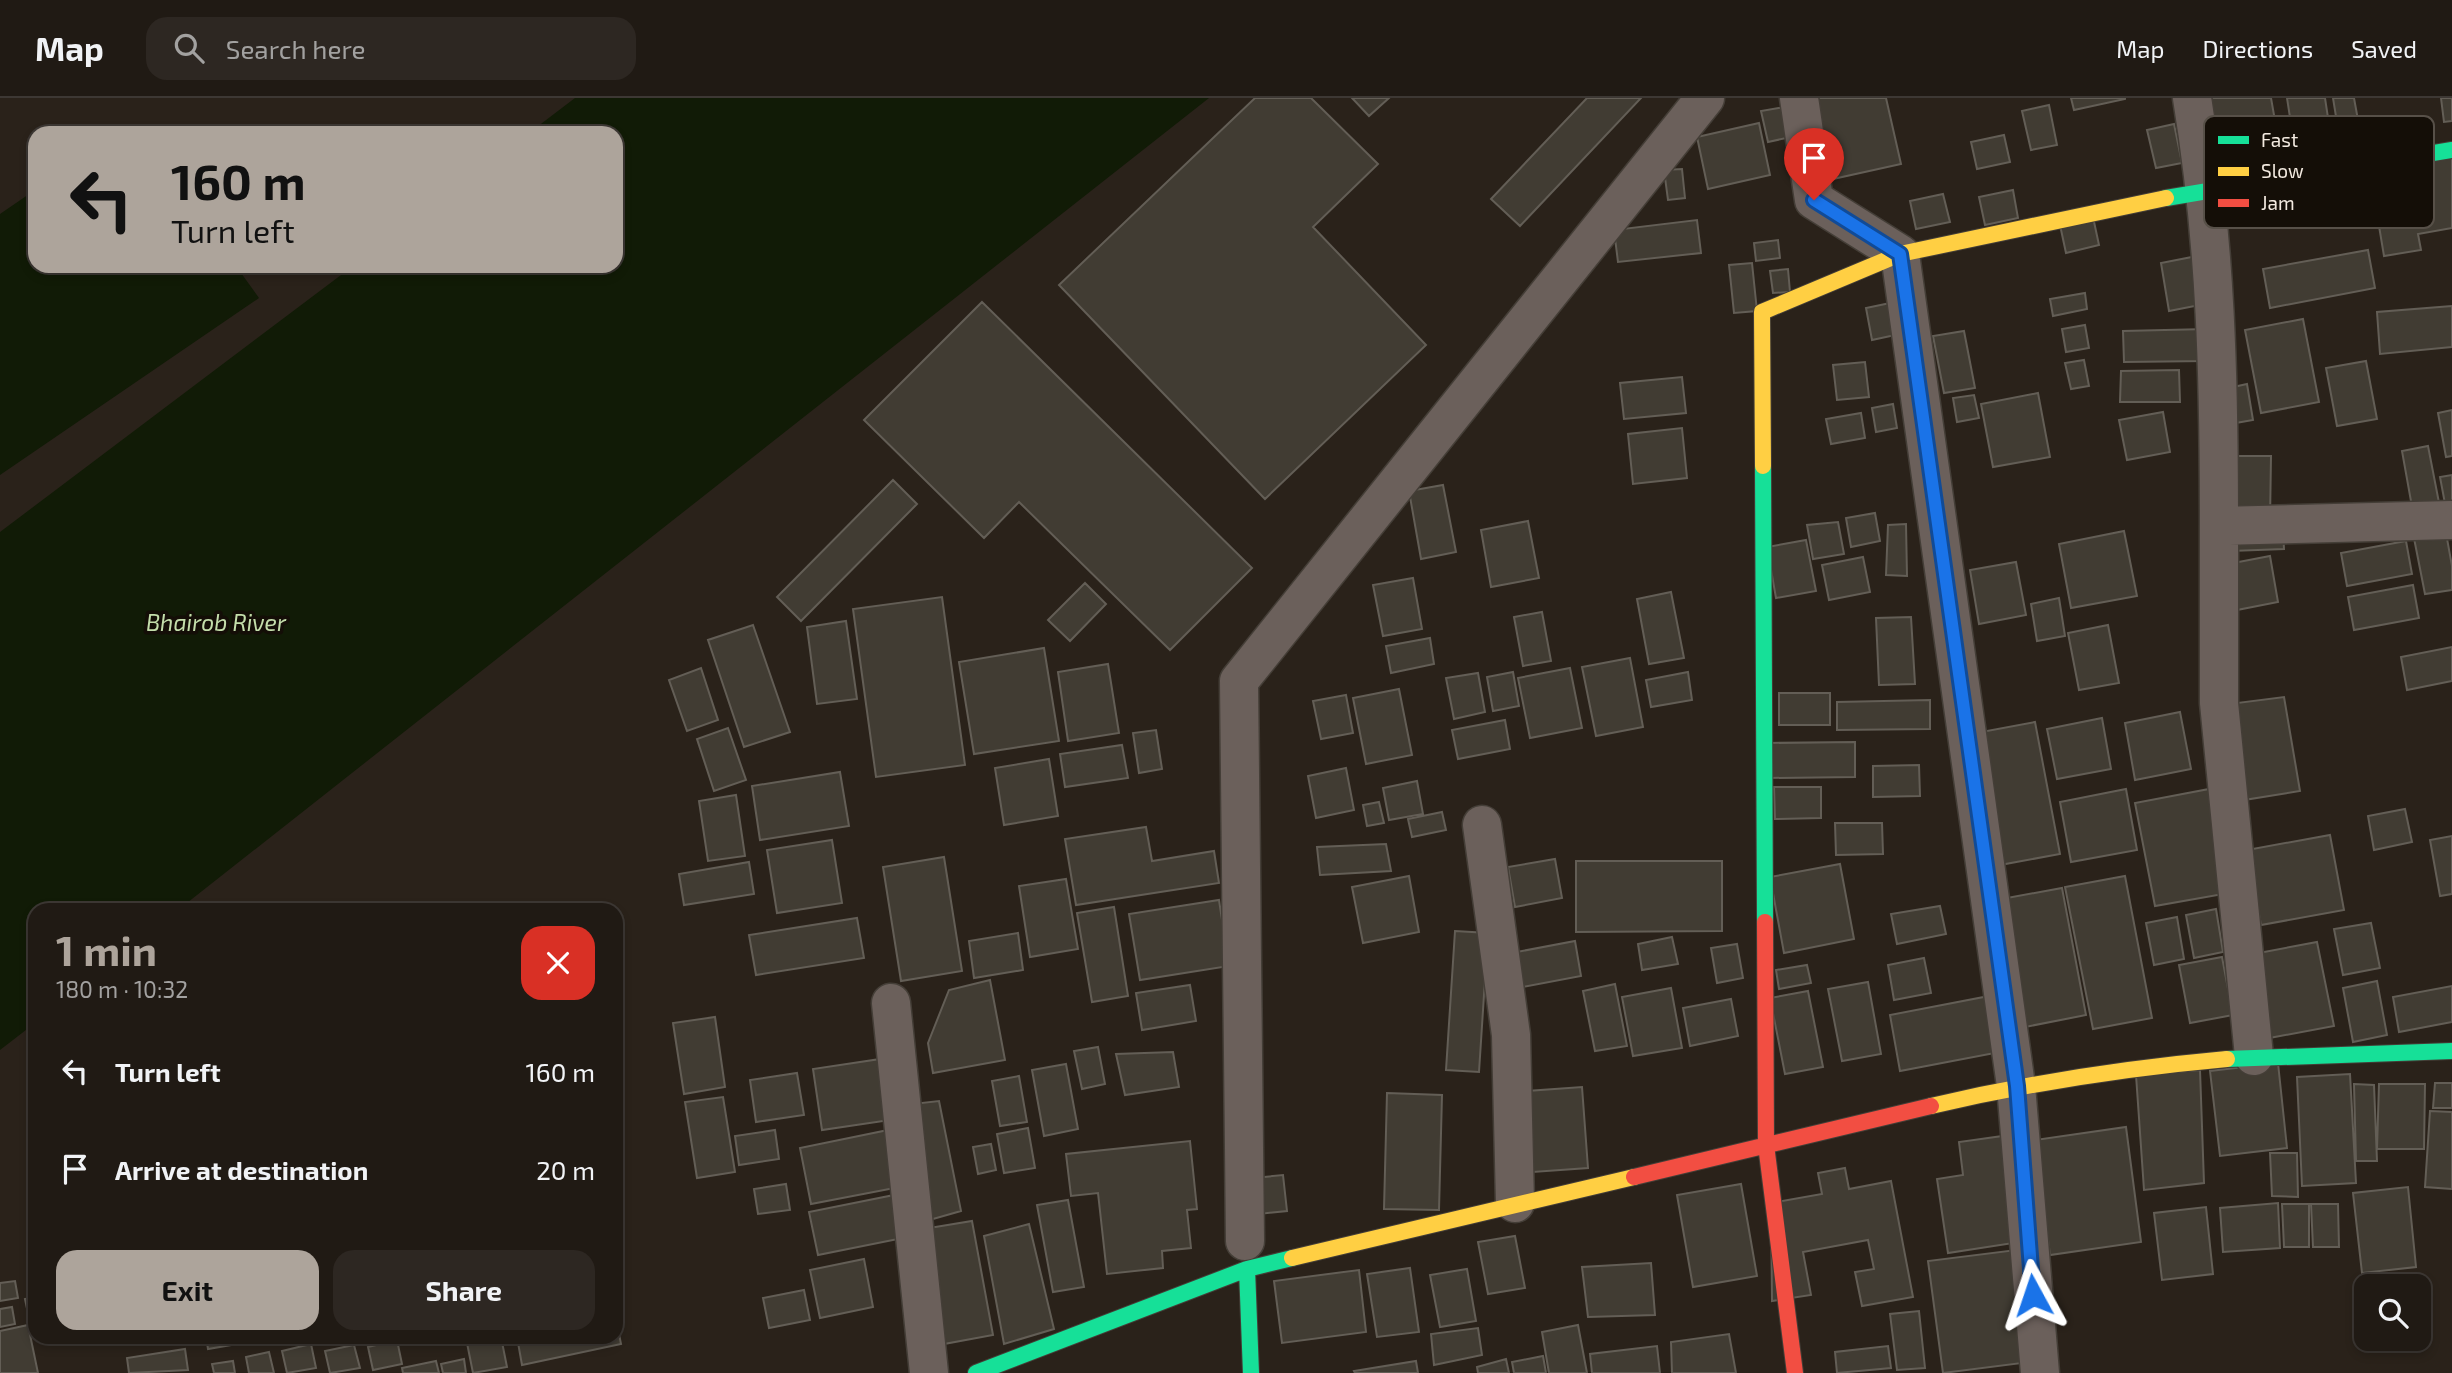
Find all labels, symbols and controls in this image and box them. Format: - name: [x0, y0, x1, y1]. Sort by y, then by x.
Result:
- search box: [146, 17, 636, 80]
- text: Map: [35, 28, 104, 68]
- icon: search: [170, 29, 208, 67]
- text: Search here: [226, 33, 365, 64]
- text: Map: [2116, 34, 2164, 63]
- text: Directions: [2202, 34, 2313, 63]
- text: Saved: [2351, 34, 2417, 63]
- legend: [2204, 116, 2434, 228]
- pin: [1784, 128, 1844, 200]
- text: Fast: [2261, 128, 2298, 151]
- icon: arrive: [1795, 139, 1833, 177]
- text: 160 m: [171, 151, 306, 210]
- icon: left: [56, 154, 147, 245]
- text: Slow: [2261, 159, 2304, 182]
- text: Jam: [2261, 191, 2295, 214]
- text: Turn left: [171, 211, 295, 249]
- water label: Bhairob River: [146, 608, 287, 636]
- text: 1 min: [56, 924, 157, 974]
- button: close: [521, 926, 595, 1000]
- text: 180 m · 10:32: [56, 975, 188, 1003]
- icon: left: [56, 1052, 94, 1090]
- text: Turn left: [115, 1056, 221, 1087]
- text: 160 m: [526, 1056, 595, 1087]
- icon: arrive: [56, 1150, 94, 1188]
- text: Arrive at destination: [115, 1154, 368, 1185]
- text: 20 m: [536, 1154, 595, 1185]
- button: Exit: [56, 1250, 319, 1330]
- button: Share: [333, 1250, 595, 1330]
- position arrow: [1996, 1258, 2070, 1332]
- map controls: [2354, 1274, 2431, 1351]
- button: search: [2354, 1274, 2431, 1351]

